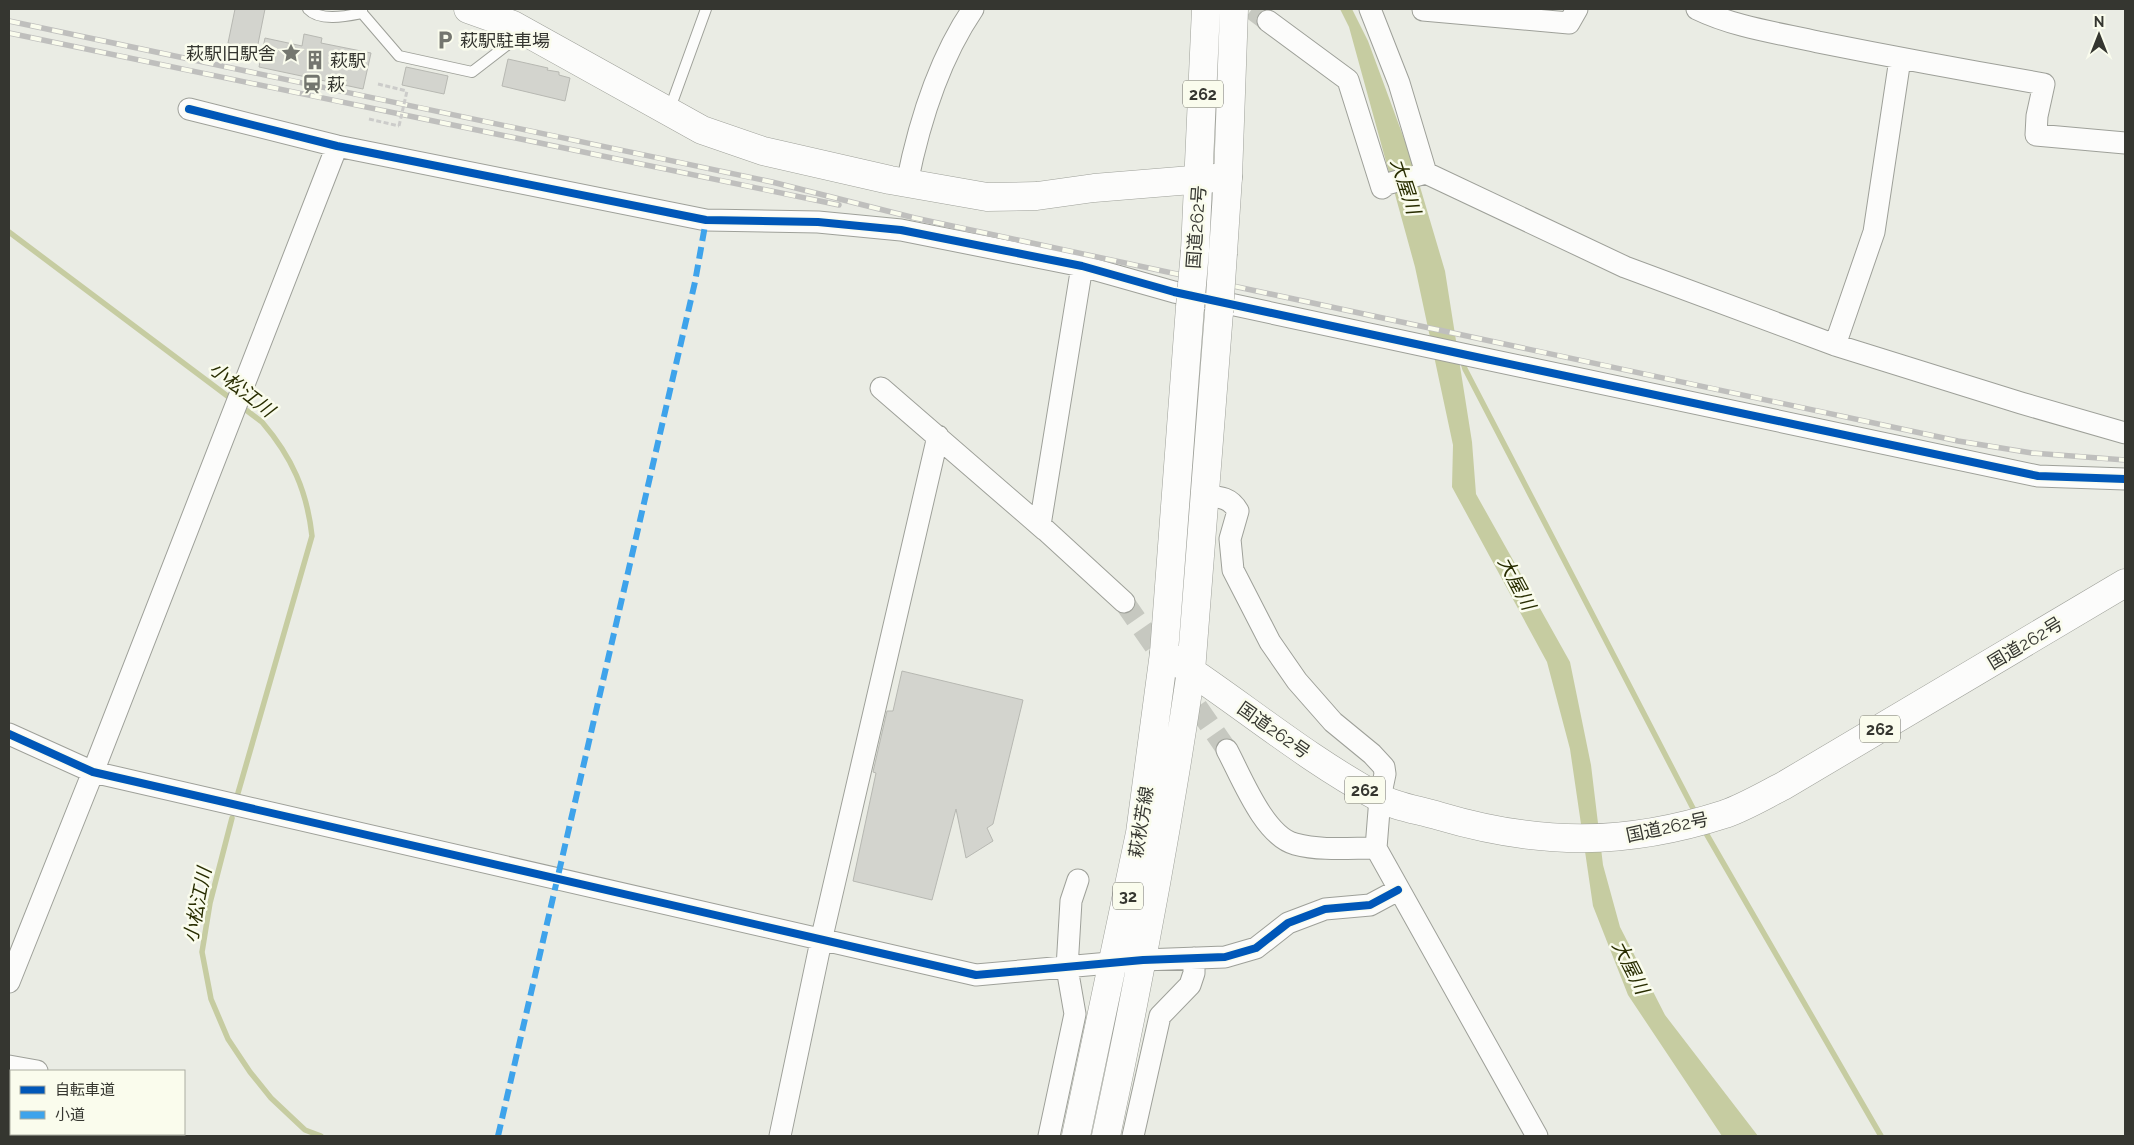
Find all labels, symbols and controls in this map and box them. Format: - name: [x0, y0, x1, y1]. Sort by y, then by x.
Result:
- north arrow: [2074, 10, 2124, 60]
- text: N: [2094, 14, 2104, 30]
- parking icon: 萩駅駐車場: [434, 29, 456, 51]
- place label: 萩駅駐車場: [460, 30, 550, 51]
- place icon: 萩駅旧駅舎: [280, 42, 302, 64]
- place label: 萩駅旧駅舎: [186, 43, 276, 64]
- building icon: 萩駅: [304, 49, 326, 71]
- place label: 萩駅: [330, 50, 366, 71]
- station icon: 萩: [301, 73, 323, 95]
- place label: 萩: [327, 74, 345, 95]
- road number: 262: [1183, 80, 1223, 108]
- water label: 大屋川: [1387, 155, 1426, 218]
- street label: 国道262号: [1183, 185, 1209, 269]
- water label: 小松江川: [205, 357, 280, 422]
- water label: 大屋川: [1494, 553, 1541, 615]
- street label: 国道262号: [1984, 612, 2066, 674]
- street label: 国道262号: [1234, 697, 1314, 763]
- road number: 262: [1860, 716, 1900, 742]
- road number: 262: [1345, 776, 1385, 804]
- street label: 萩秋芳線: [1125, 785, 1157, 859]
- street label: 国道262号: [1624, 808, 1710, 846]
- water label: 小松江川: [179, 864, 215, 944]
- road number: 32: [1113, 882, 1143, 909]
- water label: 大屋川: [1608, 937, 1655, 999]
- legend: [10, 1070, 185, 1135]
- text: 自転車道: [55, 1081, 115, 1099]
- text: 小道: [55, 1106, 85, 1124]

